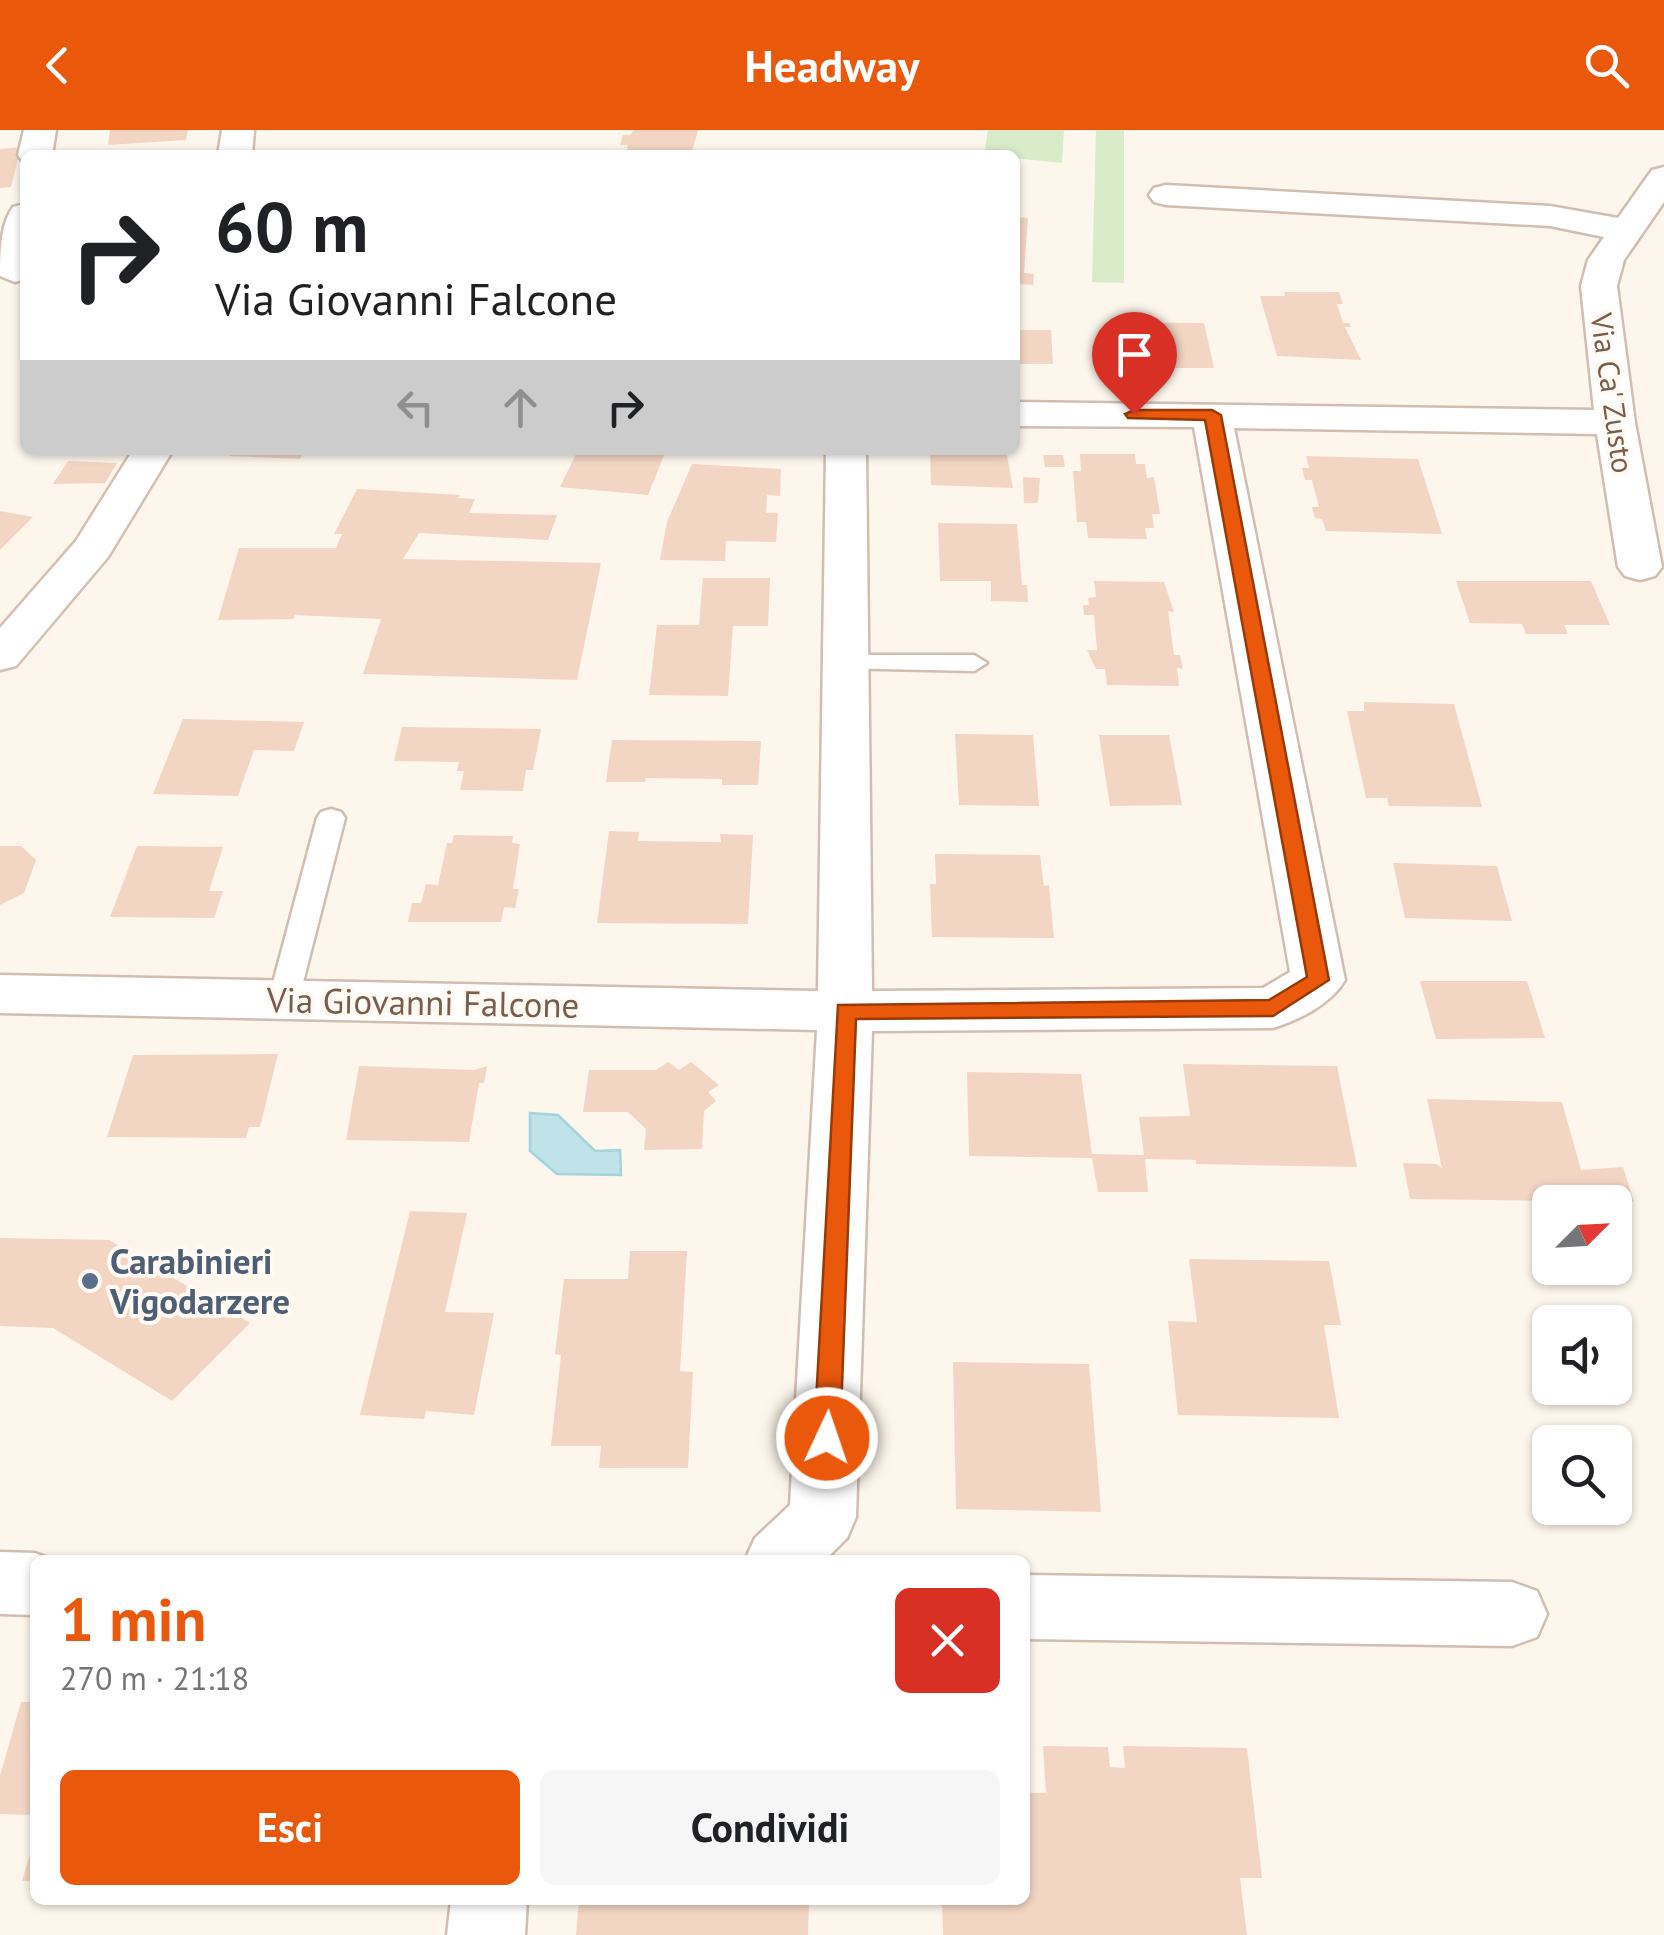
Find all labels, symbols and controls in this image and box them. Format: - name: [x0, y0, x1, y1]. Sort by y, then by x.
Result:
- text: Headway: [744, 36, 920, 94]
- icon: back: [30, 38, 85, 93]
- icon: search: [1579, 38, 1634, 93]
- text: 60 m: [215, 181, 368, 271]
- icon: right: [50, 190, 180, 320]
- text: Via Giovanni Falcone: [215, 269, 617, 327]
- street label: Via Ca' Zusto: [1582, 310, 1644, 475]
- pin: [1092, 312, 1177, 415]
- icon: arrive: [1107, 327, 1162, 382]
- icon: left: [388, 380, 443, 435]
- icon: ahead: [493, 380, 548, 435]
- icon: right: [598, 380, 653, 435]
- street label: Via Giovanni Falcone: [265, 976, 580, 1028]
- north arrow: [1532, 1185, 1632, 1285]
- map controls: [1532, 1185, 1632, 1525]
- place label: Carabinieri Vigodarzere: [109, 1238, 290, 1324]
- marker: Carabinieri Vigodarzere: [79, 1270, 101, 1292]
- button: sound: [1532, 1305, 1632, 1405]
- position arrow: [775, 1386, 879, 1490]
- button: search: [1532, 1425, 1632, 1525]
- text: 1 min: [60, 1580, 206, 1658]
- button: close: [895, 1588, 1000, 1693]
- text: 270 m · 21:18: [60, 1657, 249, 1699]
- button: Esci: [60, 1770, 520, 1885]
- button: Condividi: [540, 1770, 1000, 1885]

